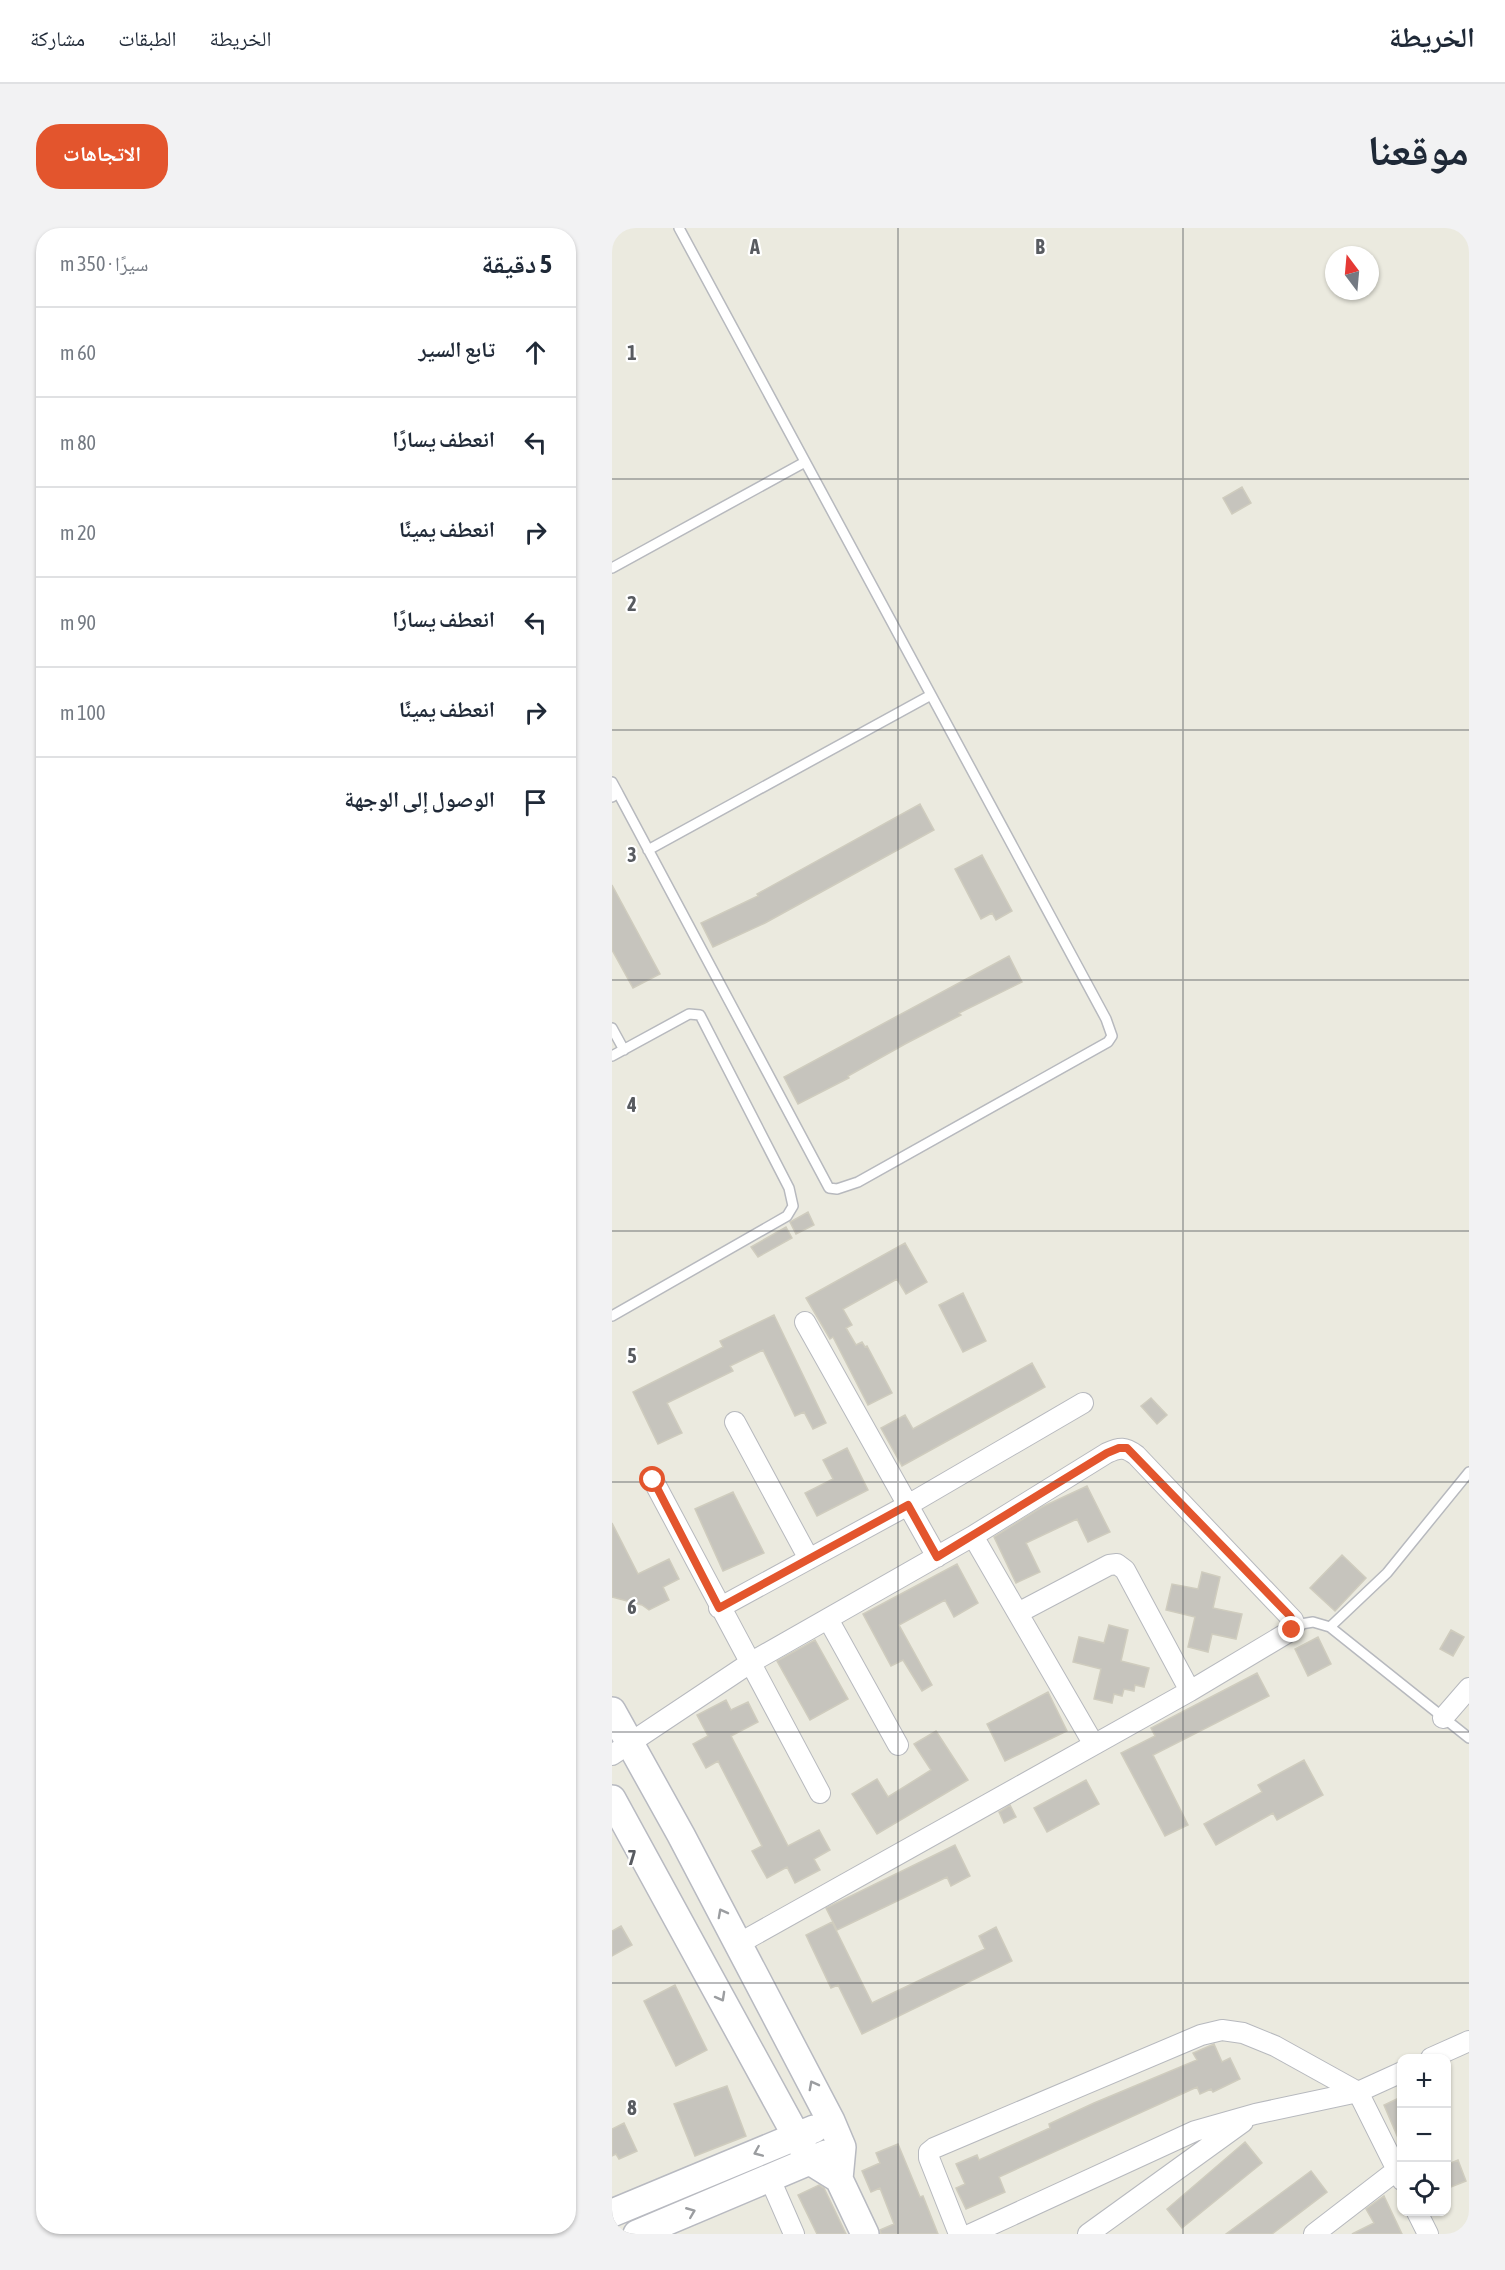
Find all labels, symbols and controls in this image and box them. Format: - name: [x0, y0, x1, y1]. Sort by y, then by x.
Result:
- text: الخريطة: [1389, 21, 1475, 53]
- text: مشاركة: [30, 26, 85, 50]
- text: الطبقات: [118, 26, 177, 50]
- text: الخريطة: [210, 26, 271, 50]
- button: الاتجاهات: [36, 124, 168, 189]
- text: موقعنا: [1368, 126, 1469, 174]
- text: A: [749, 235, 760, 258]
- text: B: [1035, 235, 1045, 258]
- north arrow: [1325, 246, 1379, 300]
- text: 5 دقيقة: [482, 249, 552, 279]
- text: سيرًا · 350 m: [60, 252, 148, 275]
- text: تابع السير: [419, 336, 495, 362]
- icon: ahead: [519, 336, 552, 369]
- text: 60 m: [60, 341, 96, 364]
- text: 1: [627, 341, 637, 364]
- text: انعطف يسارًا: [392, 426, 495, 452]
- icon: left: [519, 426, 552, 459]
- text: 80 m: [60, 431, 96, 454]
- text: انعطف يمينًا: [399, 516, 495, 542]
- icon: right: [519, 516, 552, 549]
- text: 20 m: [60, 521, 96, 544]
- text: 2: [627, 592, 637, 615]
- text: انعطف يسارًا: [392, 606, 495, 632]
- icon: left: [519, 606, 552, 639]
- text: 90 m: [60, 611, 96, 634]
- text: انعطف يمينًا: [399, 696, 495, 722]
- icon: right: [519, 696, 552, 729]
- text: 100 m: [60, 701, 105, 724]
- text: الوصول إلى الوجهة: [344, 786, 495, 812]
- icon: arrive: [519, 786, 552, 819]
- text: 3: [627, 843, 637, 866]
- text: 4: [626, 1093, 637, 1116]
- text: 5: [627, 1344, 637, 1367]
- route start: [639, 1466, 665, 1492]
- text: 6: [627, 1595, 637, 1618]
- route end: [1278, 1616, 1304, 1642]
- text: 7: [627, 1846, 637, 1869]
- one-way arrow: [718, 1909, 729, 1919]
- one-way arrow: [714, 1991, 726, 2001]
- map controls: [1397, 2054, 1451, 2216]
- button: +: [1397, 2054, 1451, 2108]
- one-way arrow: [809, 2081, 820, 2092]
- text: 8: [627, 2096, 637, 2119]
- button: −: [1397, 2108, 1451, 2162]
- one-way arrow: [754, 2145, 765, 2157]
- button: locate: [1397, 2162, 1451, 2216]
- one-way arrow: [685, 2207, 696, 2219]

